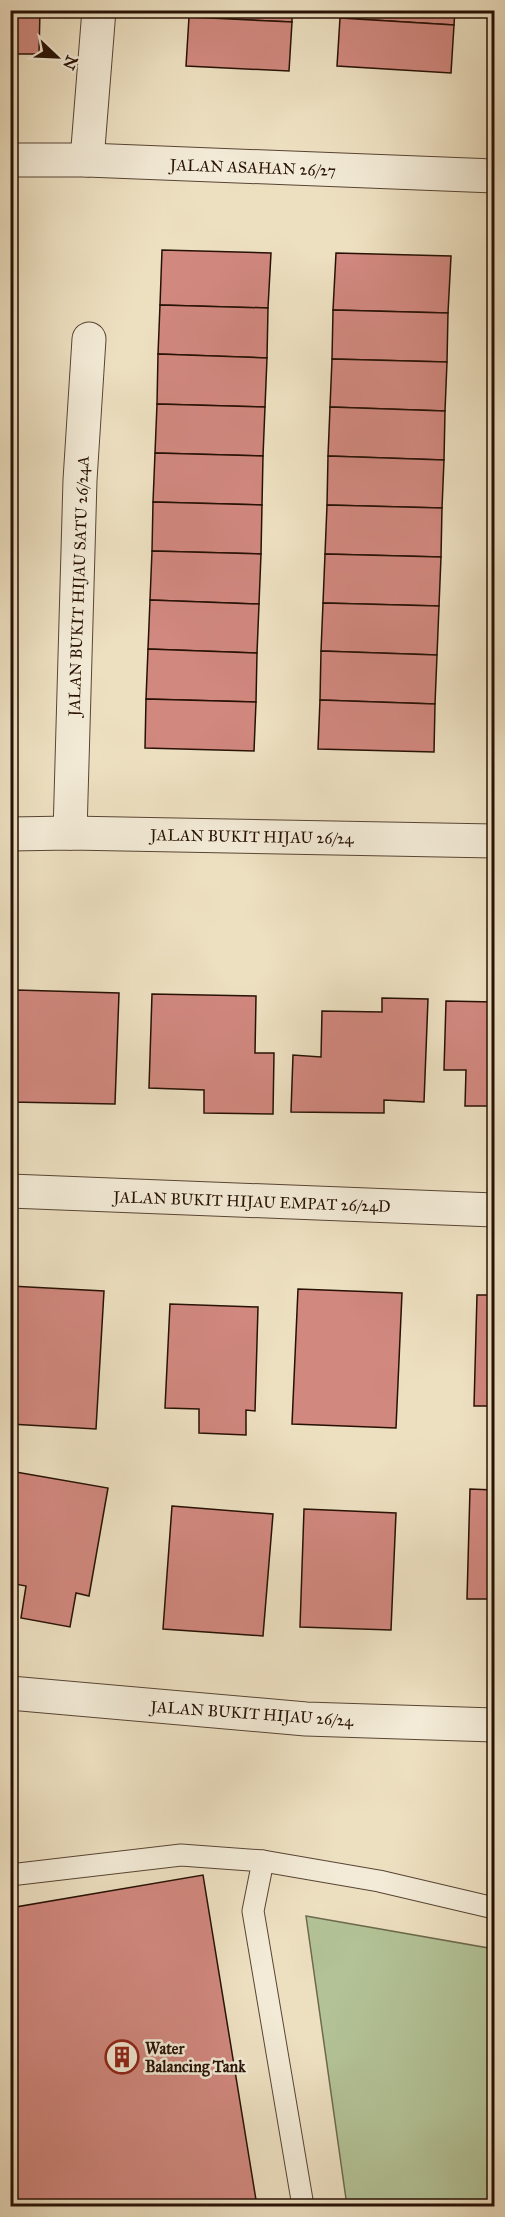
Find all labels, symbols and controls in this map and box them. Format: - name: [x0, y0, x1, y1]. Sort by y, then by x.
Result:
- north arrow: [27, 27, 87, 87]
- text: N: [59, 53, 82, 73]
- street label: JALAN ASAHAN 26/27: [168, 155, 336, 181]
- street label: JALAN BUKIT HIJAU SATU 26/24A: [64, 455, 94, 719]
- street label: JALAN BUKIT HIJAU 26/24: [148, 825, 355, 849]
- street label: JALAN BUKIT HIJAU EMPAT 26/24D: [111, 1187, 391, 1217]
- street label: JALAN BUKIT HIJAU 26/24: [148, 1697, 355, 1731]
- building icon: Water Balancing Tank: [104, 2039, 140, 2075]
- place label: Water Balancing Tank: [145, 2039, 246, 2077]

